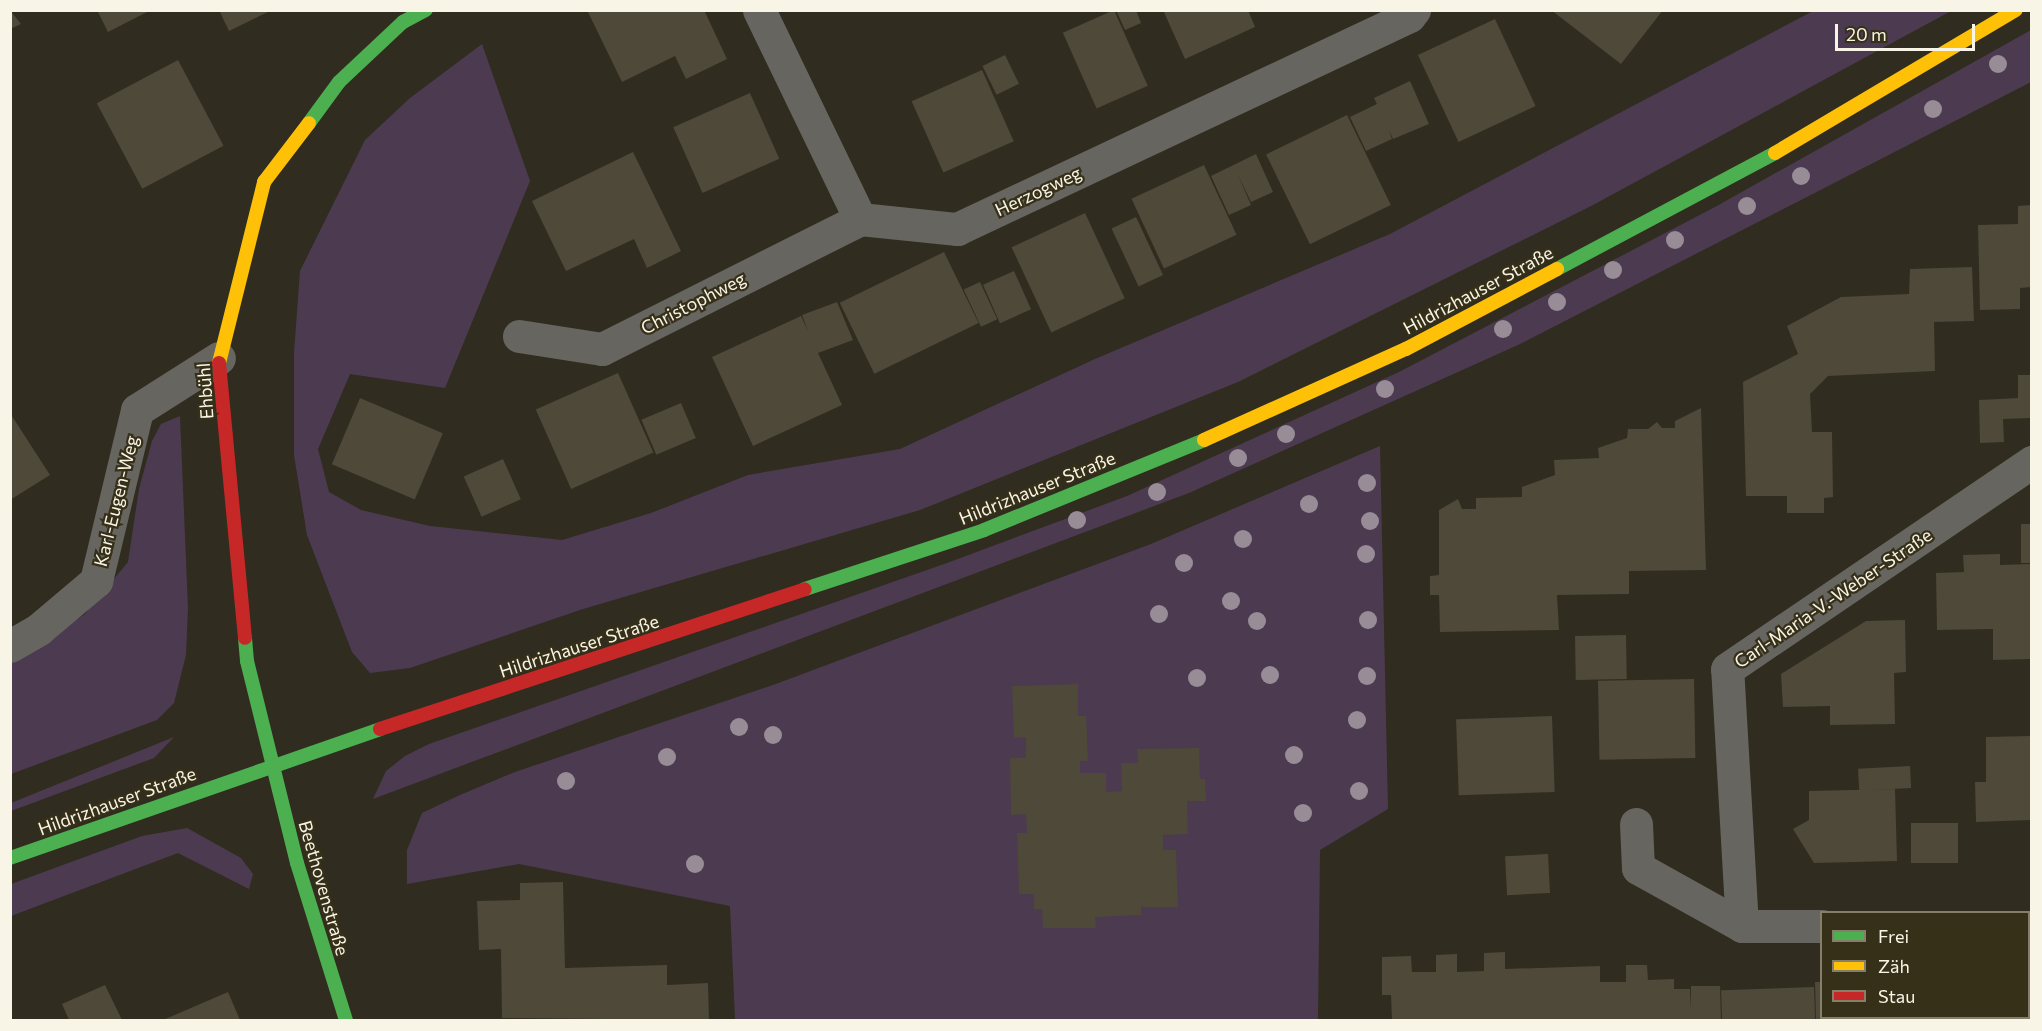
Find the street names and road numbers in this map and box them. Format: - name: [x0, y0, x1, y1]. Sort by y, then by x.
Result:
- street label: Herzogweg: [991, 162, 1085, 220]
- street label: Hildrizhauser Straße: [1399, 241, 1557, 339]
- street label: Christophweg: [637, 267, 749, 339]
- street label: Ehbühl: [192, 362, 218, 420]
- street label: Karl-Eugen-Weg: [89, 433, 143, 569]
- street label: Hildrizhauser Straße: [956, 447, 1118, 529]
- street label: Carl-Maria-V.-Weber-Straße: [1730, 524, 1936, 672]
- street label: Hildrizhauser Straße: [496, 610, 662, 682]
- street label: Hildrizhauser Straße: [35, 762, 199, 840]
- street label: Beethovenstraße: [294, 818, 354, 958]

